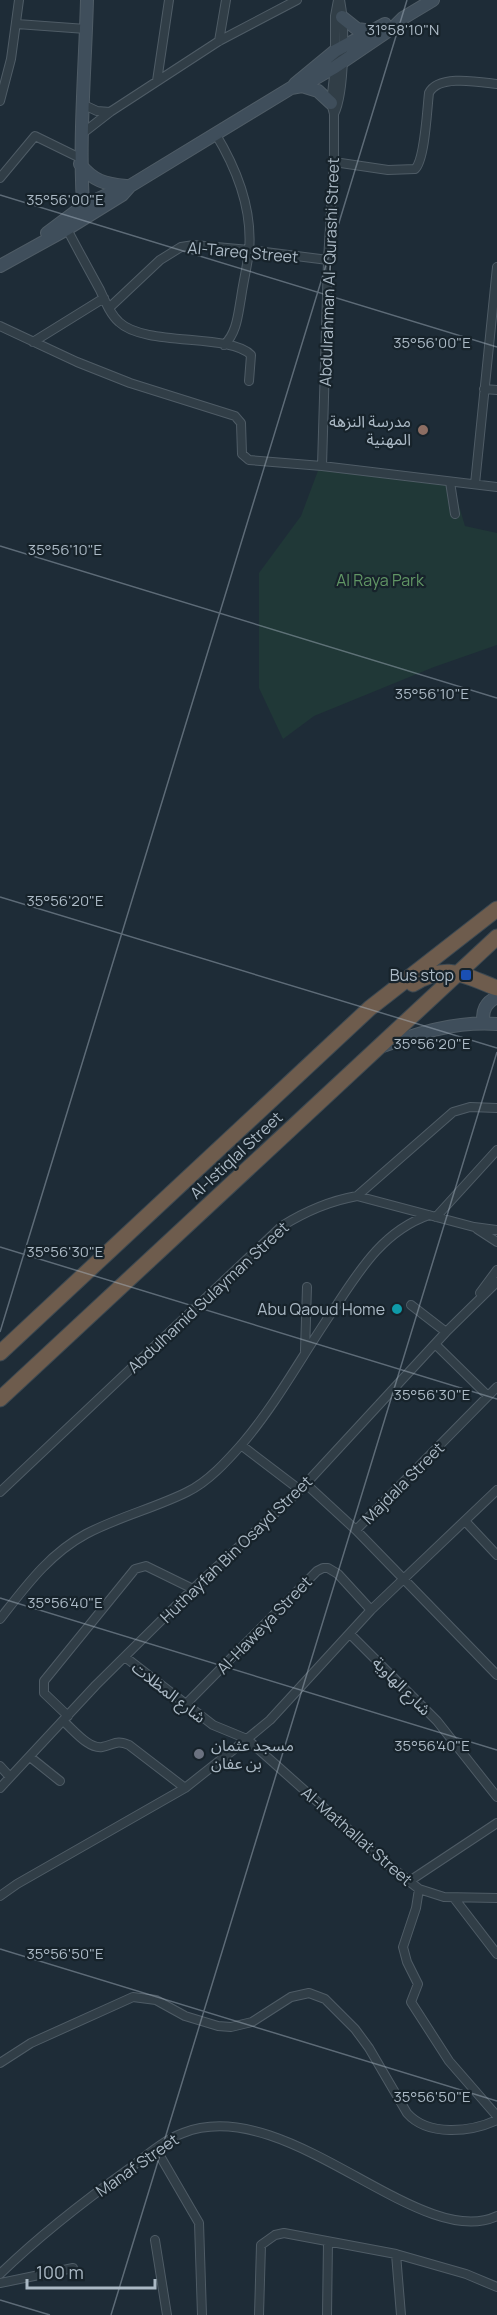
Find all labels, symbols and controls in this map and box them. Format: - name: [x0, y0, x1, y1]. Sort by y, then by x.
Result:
- text: 31°58'10"N: [367, 19, 439, 40]
- street label: Abdulrahman Al-Qurashi Street: [314, 157, 344, 387]
- text: 35°56'00"E: [26, 189, 104, 210]
- street label: Al-Tareq Street: [187, 236, 299, 268]
- text: 35°56'00"E: [393, 332, 471, 353]
- place label: مدرسة النزهة المهنية: [329, 410, 411, 450]
- marker: مدرسة النزهة المهنية: [416, 423, 430, 437]
- text: 35°56'10"E: [28, 539, 102, 560]
- park label: Al Raya Park: [336, 569, 425, 591]
- text: 35°56'10"E: [395, 683, 469, 704]
- text: 35°56'20"E: [26, 890, 104, 911]
- place label: Bus stop: [390, 964, 454, 986]
- marker: Bus stop: [459, 968, 473, 982]
- text: 35°56'20"E: [393, 1033, 471, 1054]
- street label: Al-Istiqlal Street: [185, 1106, 287, 1204]
- street label: Abdulhamid Sulayman Street: [123, 1216, 293, 1378]
- text: 35°56'30"E: [27, 1241, 103, 1262]
- place label: Abu Qaoud Home: [257, 1298, 385, 1320]
- marker: Abu Qaoud Home: [390, 1302, 404, 1316]
- text: 35°56'30"E: [394, 1384, 470, 1405]
- street label: Majdala Street: [357, 1437, 449, 1529]
- street label: Huthayfah Bin Osayd Street: [155, 1470, 317, 1628]
- street label: Al-Haweya Street: [211, 1571, 317, 1679]
- text: 35°56'40"E: [27, 1592, 103, 1613]
- street label: شارع الهاوية: [366, 1652, 436, 1722]
- street label: شارع المظلات: [126, 1656, 211, 1729]
- place label: مسجد عثمان بن عفان: [211, 1734, 294, 1774]
- text: 35°56'40"E: [394, 1735, 470, 1756]
- marker: مسجد عثمان بن عفان: [192, 1747, 206, 1761]
- street label: Al-Mathallat Street: [297, 1782, 417, 1890]
- text: 35°56'50"E: [26, 1943, 104, 1964]
- text: 35°56'50"E: [393, 2086, 471, 2107]
- street label: Manaf Street: [91, 2128, 183, 2202]
- scale bar: [27, 2252, 154, 2290]
- text: 100 m: [36, 2260, 84, 2284]

